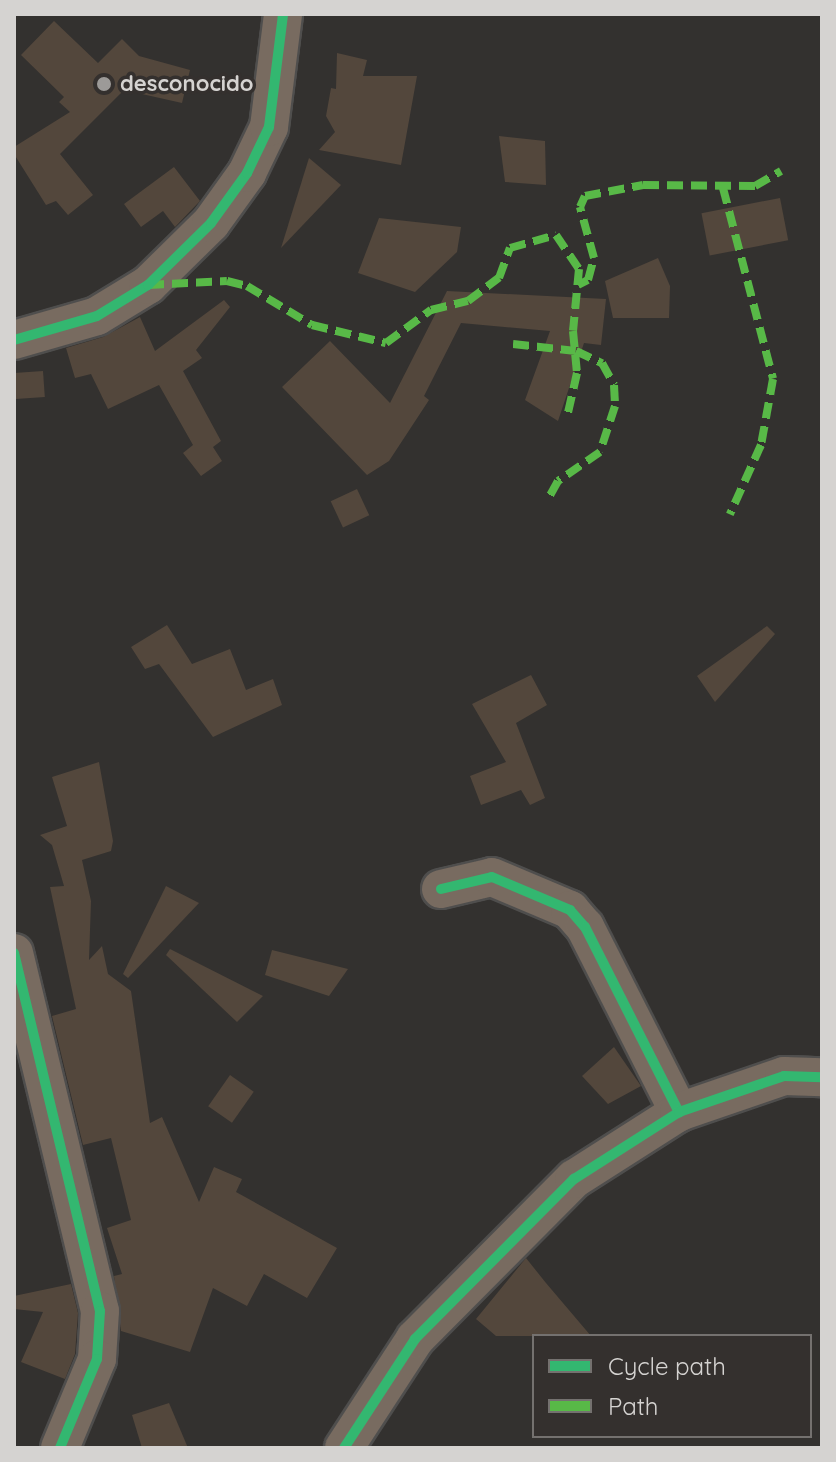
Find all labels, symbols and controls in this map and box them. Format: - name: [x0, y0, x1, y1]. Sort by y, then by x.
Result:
- place label: desconocido: [120, 71, 254, 97]
- marker: desconocido: [95, 75, 113, 93]
- legend: [532, 1334, 812, 1438]
- text: Cycle path: [608, 1351, 726, 1381]
- text: Path: [608, 1391, 659, 1421]

